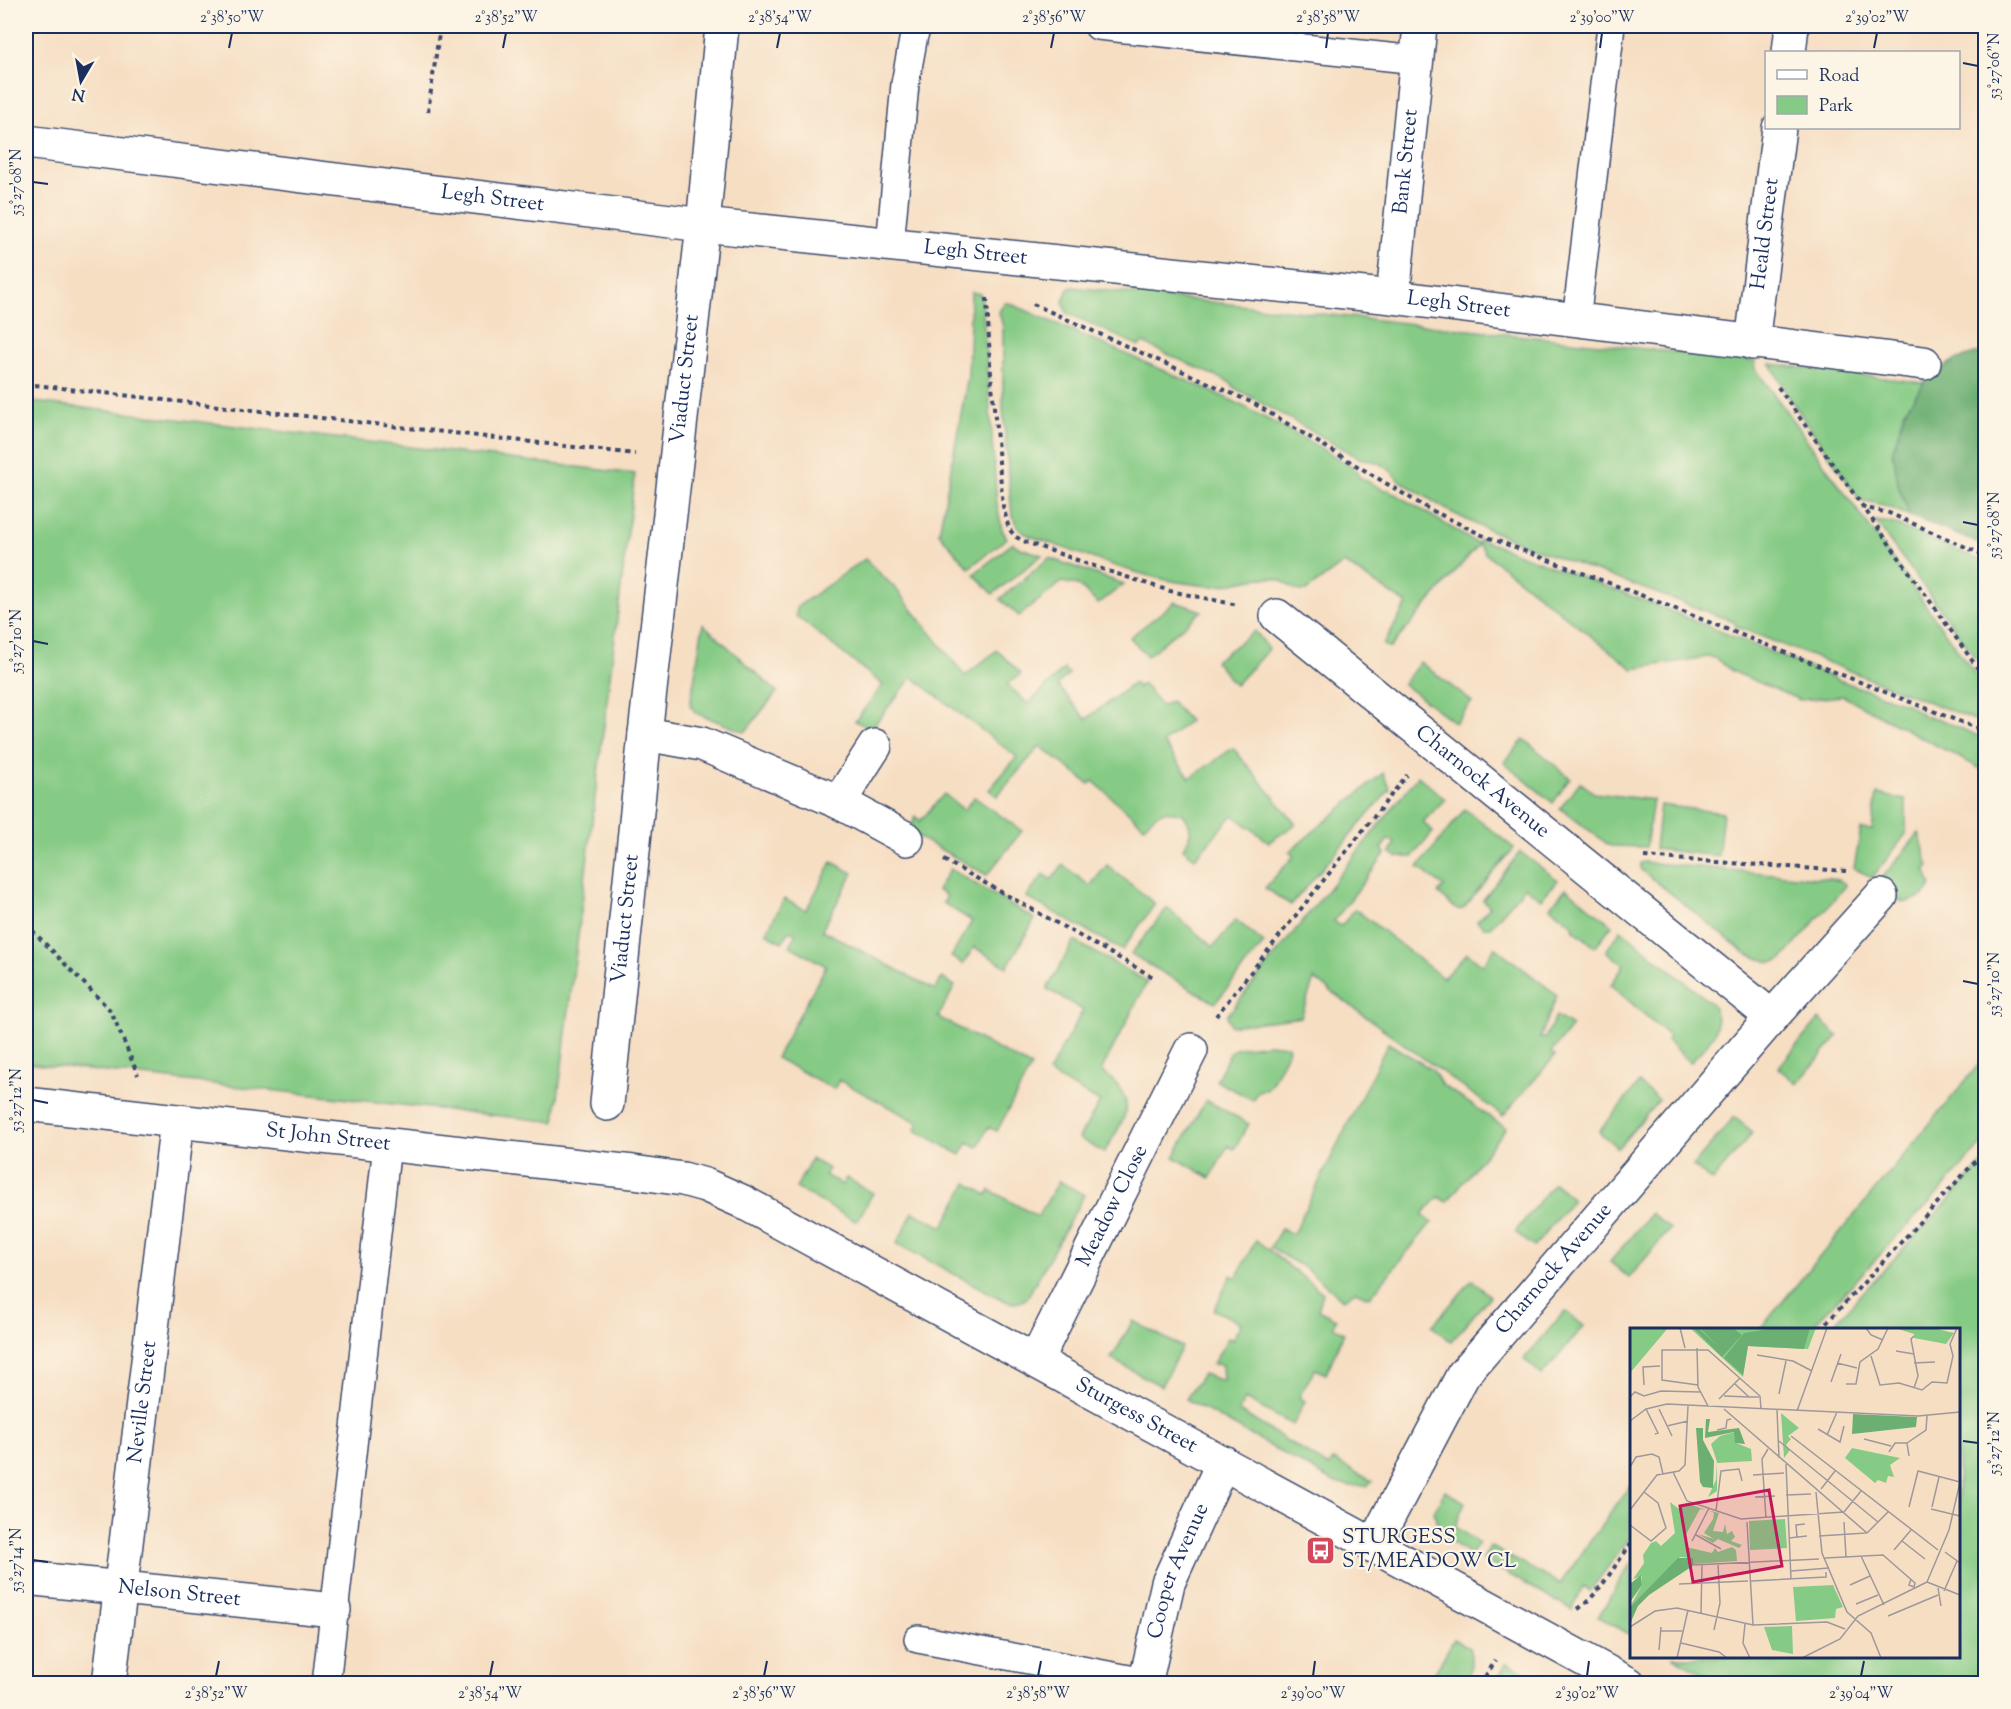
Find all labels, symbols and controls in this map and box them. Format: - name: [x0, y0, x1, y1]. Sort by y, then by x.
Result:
- text: 2°38'50"W: [200, 8, 264, 29]
- text: 2°38'52"W: [474, 8, 538, 29]
- text: 2°38'54"W: [748, 8, 812, 29]
- text: 2°38'56"W: [1022, 8, 1086, 29]
- text: 2°38'58"W: [1296, 8, 1360, 29]
- text: 2°39'00"W: [1570, 8, 1635, 29]
- text: 2°39'02"W: [1845, 8, 1909, 29]
- text: 53°27'06"N: [1985, 33, 2006, 100]
- north arrow: [51, 51, 111, 111]
- legend: [1765, 51, 1960, 129]
- text: Road: [1819, 64, 1859, 90]
- text: N: [70, 81, 87, 106]
- text: Park: [1819, 94, 1854, 120]
- street label: Bank Street: [1386, 108, 1427, 216]
- text: 53°27'08"N: [7, 149, 28, 216]
- street label: Heald Street: [1744, 176, 1788, 291]
- street label: Legh Street: [439, 178, 546, 220]
- street label: Legh Street: [922, 233, 1029, 274]
- street label: Legh Street: [1405, 284, 1512, 326]
- street label: Viaduct Street: [663, 313, 708, 446]
- text: 53°27'08"N: [1985, 492, 2006, 559]
- text: 53°27'10"N: [7, 609, 28, 674]
- street label: Charnock Avenue: [1408, 718, 1556, 846]
- street label: Viaduct Street: [604, 853, 648, 985]
- text: 53°27'10"N: [1985, 952, 2006, 1017]
- text: 53°27'12"N: [7, 1068, 28, 1133]
- street label: St John Street: [264, 1116, 392, 1160]
- street label: Meadow Close: [1070, 1140, 1156, 1272]
- street label: Charnock Avenue: [1489, 1197, 1620, 1342]
- inset map: [1630, 1328, 1960, 1658]
- street label: Neville Street: [121, 1339, 165, 1465]
- street label: Sturgess Street: [1069, 1370, 1202, 1461]
- text: 53°27'12"N: [1985, 1411, 2006, 1476]
- street label: Cooper Avenue: [1141, 1499, 1217, 1642]
- place label: STURGESS ST/MEADOW CL: [1342, 1523, 1517, 1577]
- text: 53°27'14"N: [7, 1528, 28, 1593]
- bus stop icon: STURGESS ST/MEADOW CL: [1305, 1534, 1337, 1566]
- street label: Nelson Street: [116, 1573, 242, 1615]
- text: 2°38'52"W: [184, 1684, 248, 1705]
- text: 2°38'54"W: [458, 1684, 522, 1705]
- text: 2°38'56"W: [732, 1684, 796, 1705]
- text: 2°38'58"W: [1006, 1684, 1070, 1705]
- text: 2°39'00"W: [1281, 1684, 1346, 1705]
- text: 2°39'02"W: [1555, 1684, 1619, 1705]
- text: 2°39'04"W: [1829, 1684, 1893, 1705]

